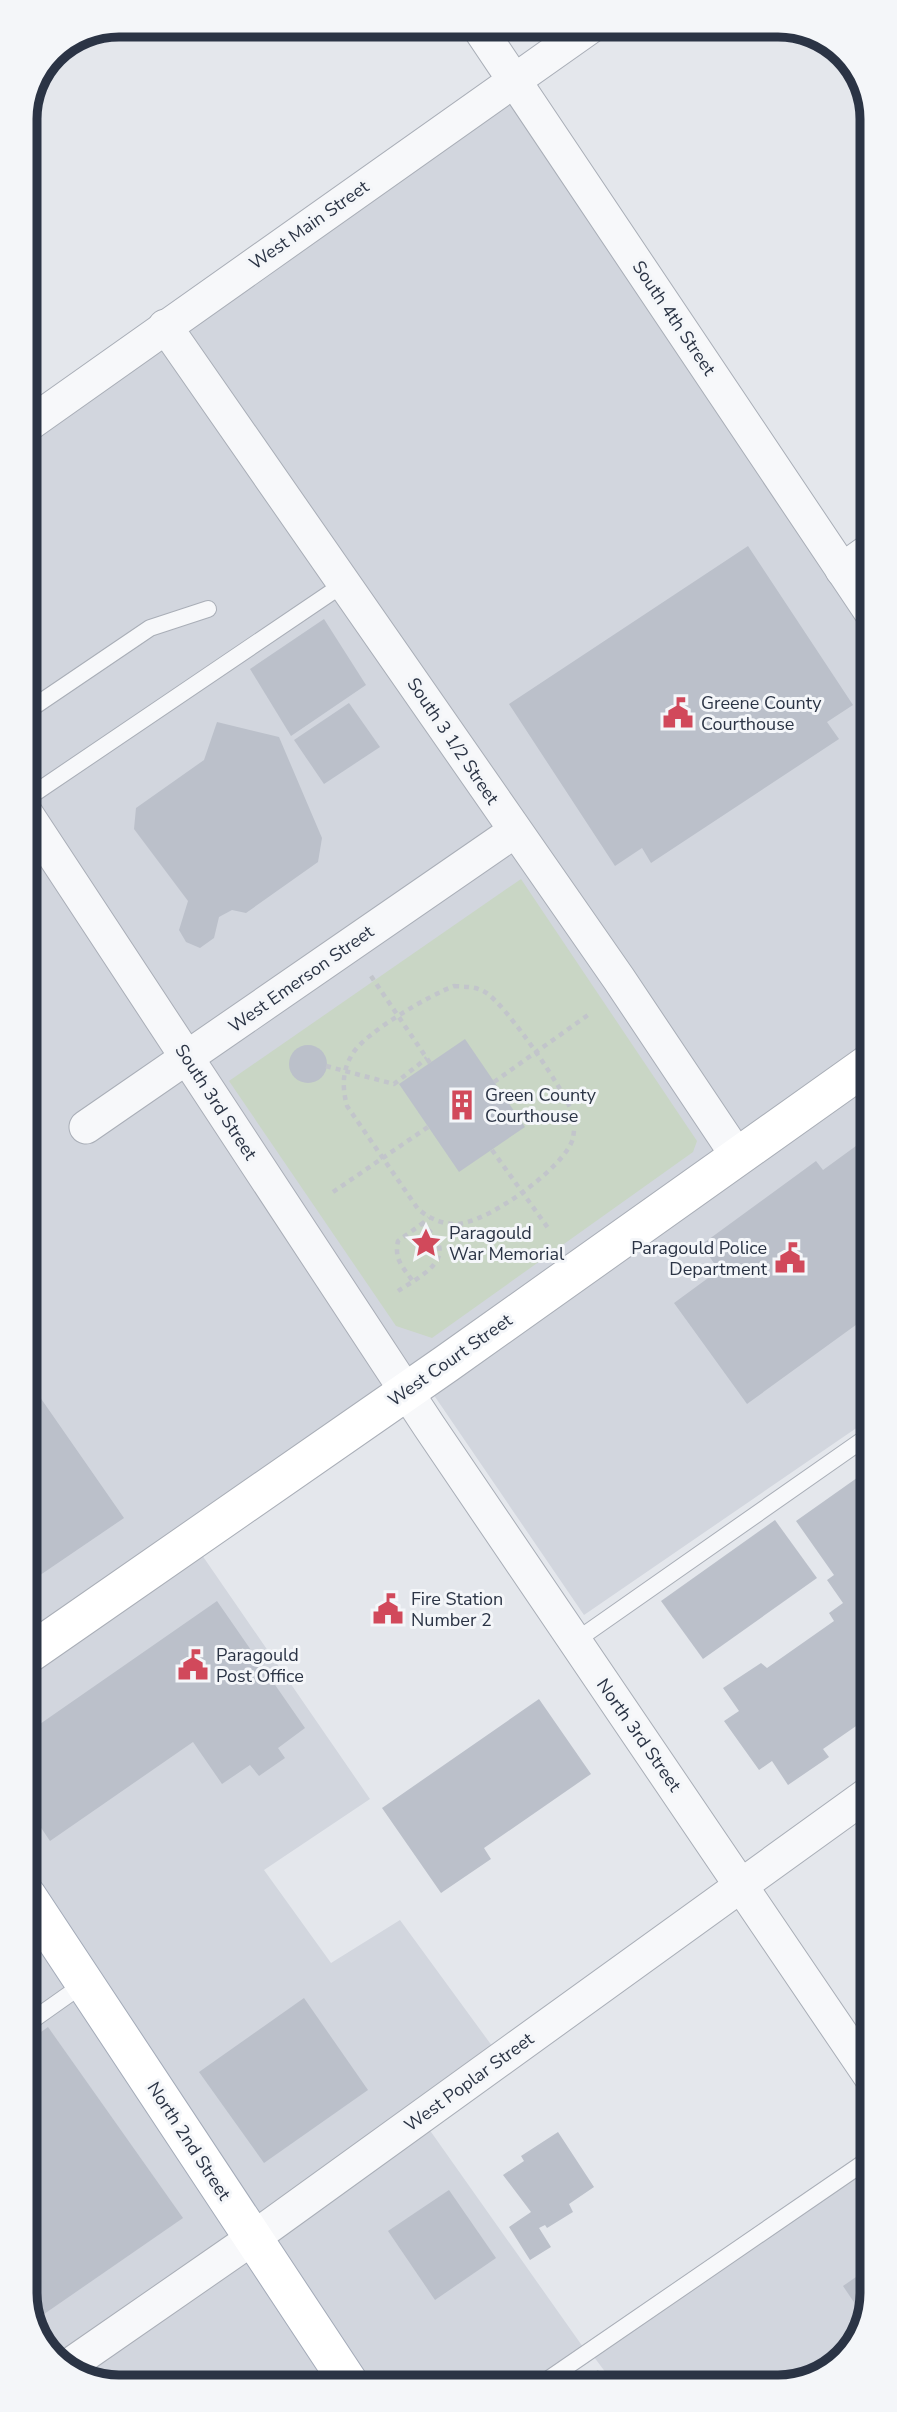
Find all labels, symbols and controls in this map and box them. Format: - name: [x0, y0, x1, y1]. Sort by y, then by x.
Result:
- street label: West Main Street: [244, 174, 374, 275]
- street label: South 4th Street: [627, 256, 722, 381]
- street label: South 3 1/2 Street: [402, 673, 505, 810]
- place label: Greene County Courthouse: [701, 691, 822, 736]
- public building icon: Greene County Courthouse: [661, 696, 695, 730]
- street label: West Emerson Street: [224, 919, 379, 1038]
- street label: South 3rd Street: [170, 1039, 263, 1165]
- place label: Green County Courthouse: [485, 1083, 597, 1128]
- building icon: Green County Courthouse: [445, 1088, 479, 1122]
- place label: Paragould War Memorial: [449, 1221, 565, 1266]
- place icon: Paragould War Memorial: [409, 1226, 443, 1260]
- place label: Paragould Police Department: [631, 1236, 768, 1281]
- public building icon: Paragould Police Department: [773, 1241, 807, 1275]
- street label: West Court Street: [383, 1308, 517, 1412]
- place label: Fire Station Number 2: [411, 1587, 503, 1632]
- public building icon: Fire Station Number 2: [371, 1592, 405, 1626]
- place label: Paragould Post Office: [216, 1643, 304, 1688]
- public building icon: Paragould Post Office: [176, 1648, 210, 1682]
- street label: North 3rd Street: [591, 1674, 687, 1797]
- street label: West Poplar Street: [400, 2027, 539, 2137]
- street label: North 2nd Street: [142, 2077, 237, 2205]

